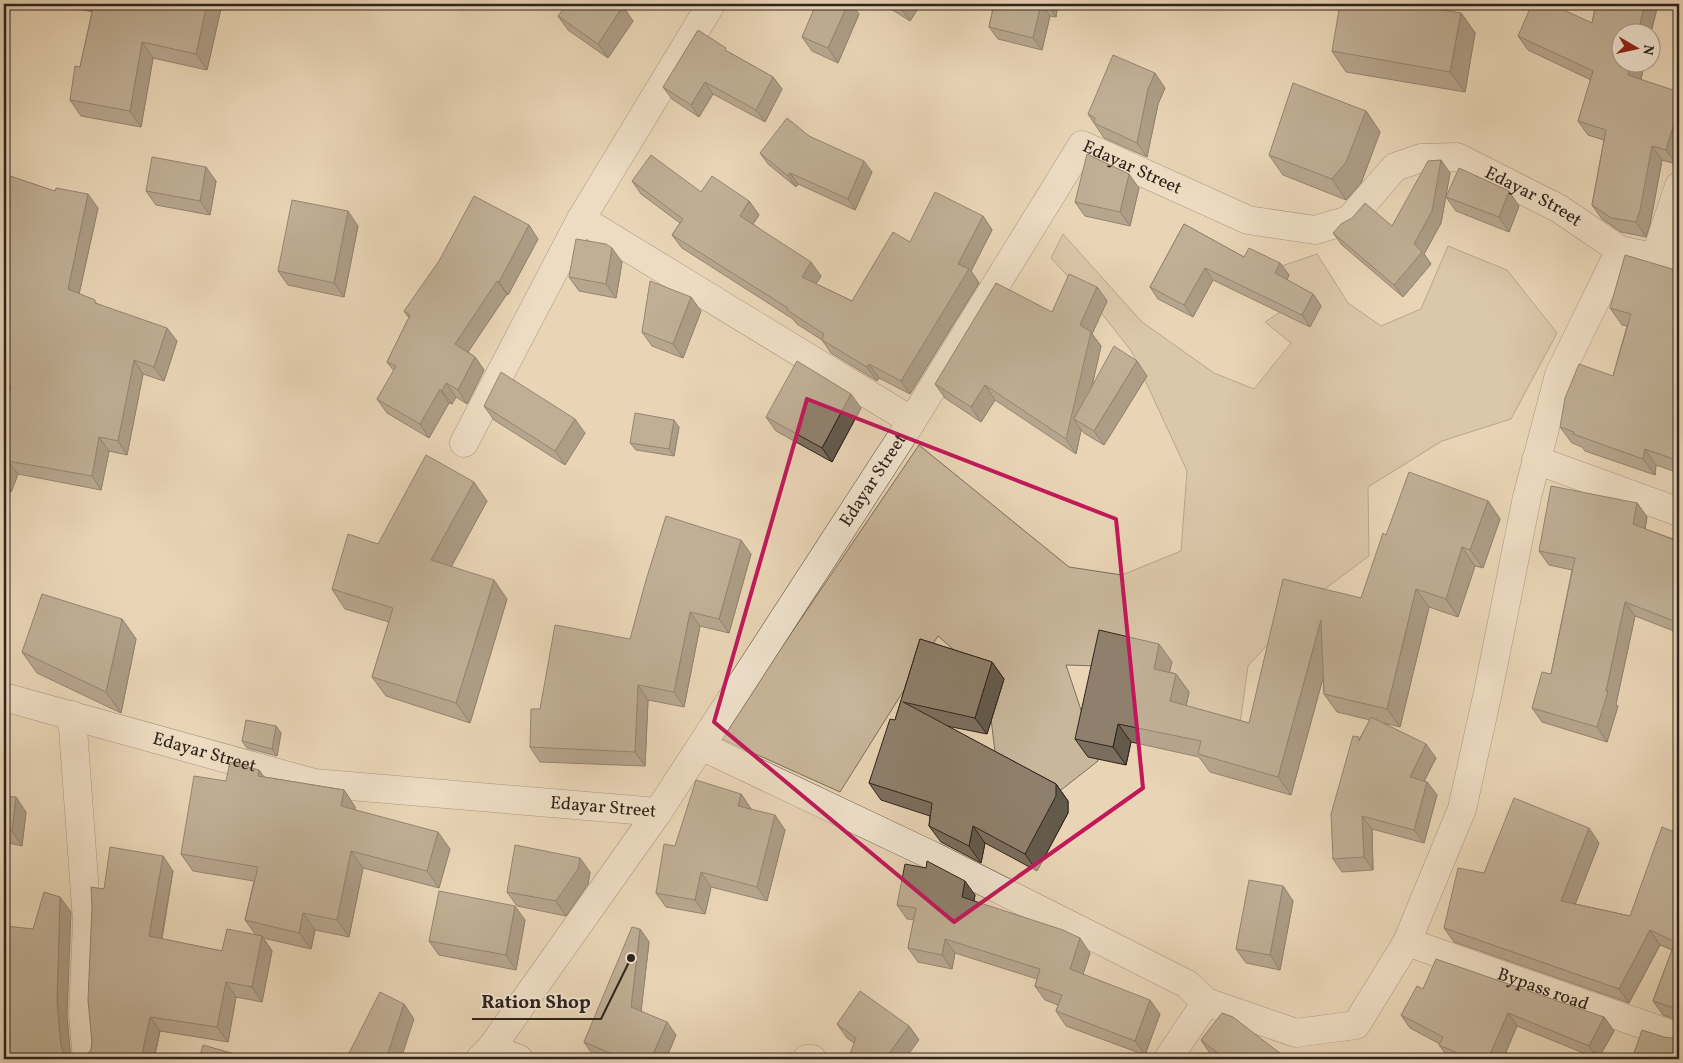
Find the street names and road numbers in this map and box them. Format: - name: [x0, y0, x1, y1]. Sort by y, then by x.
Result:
- street label: Edayar Street: [1078, 134, 1186, 201]
- street label: Edayar Street: [1480, 161, 1587, 233]
- street label: Edayar Street: [834, 429, 913, 532]
- street label: Edayar Street: [150, 726, 259, 779]
- street label: Edayar Street: [549, 790, 657, 824]
- street label: Bypass road: [1494, 962, 1592, 1017]

